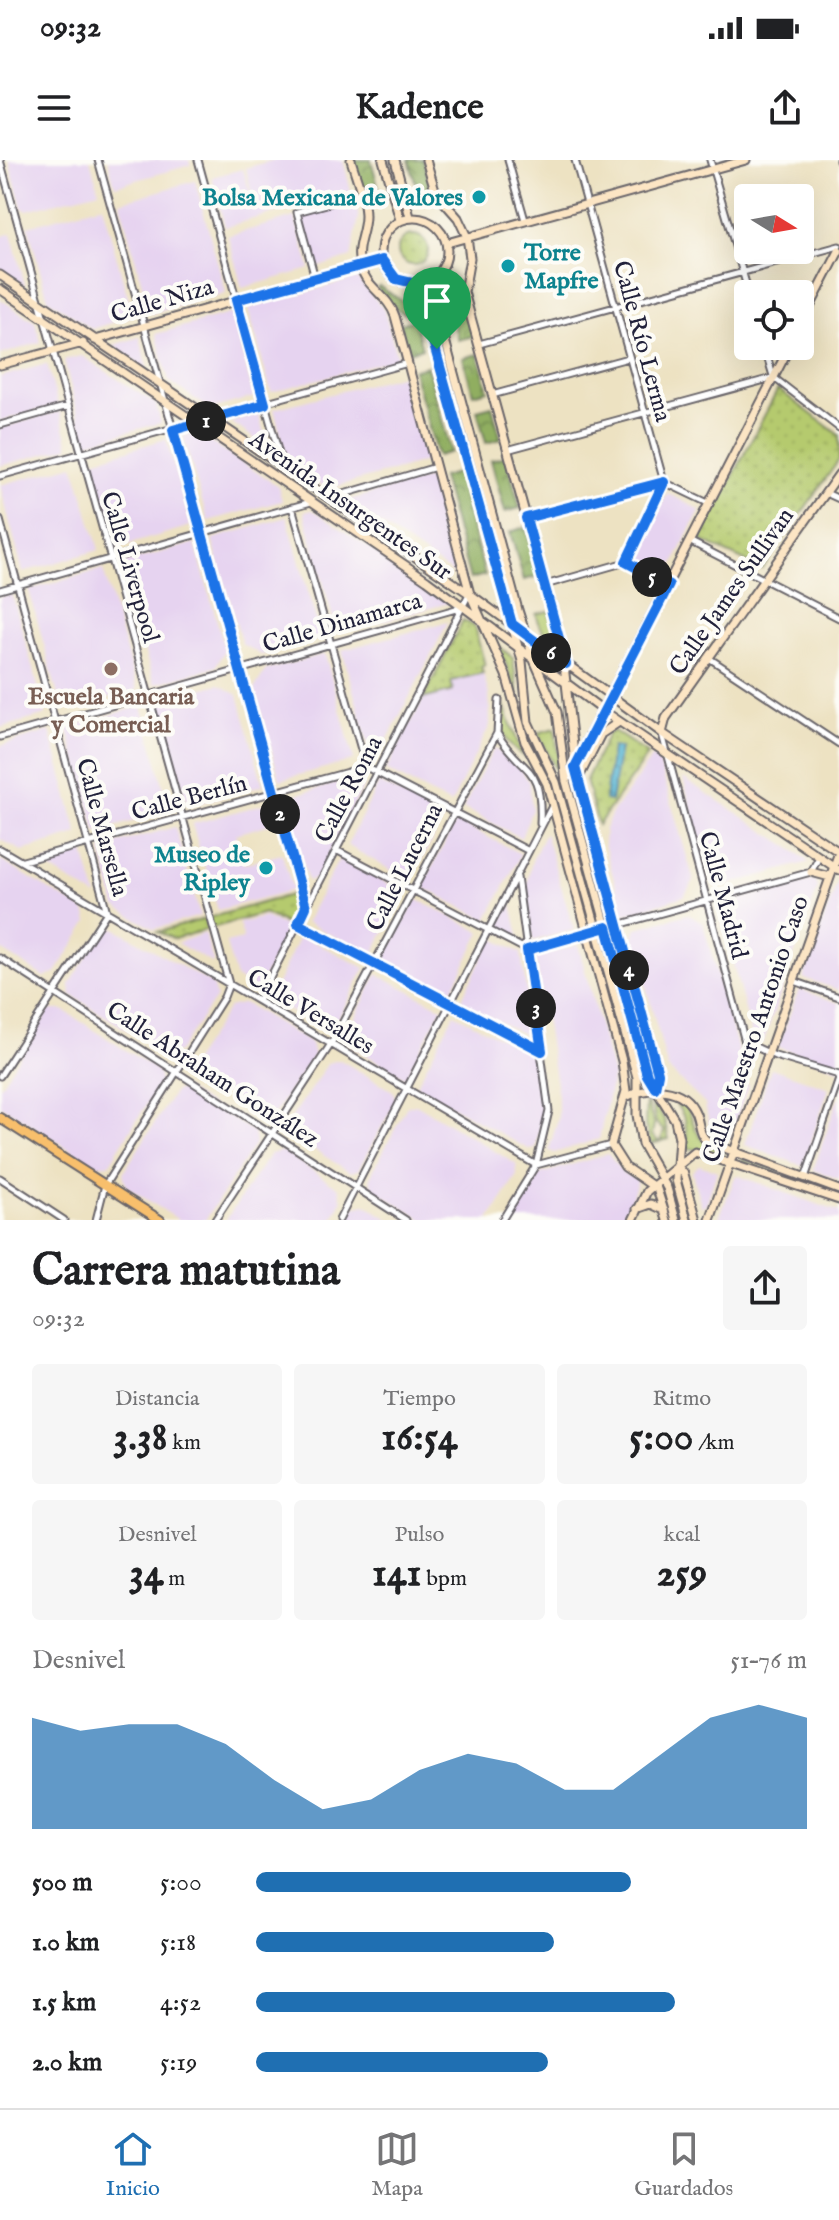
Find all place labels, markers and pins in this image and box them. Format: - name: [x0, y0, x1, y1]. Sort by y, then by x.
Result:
- place label: Bolsa Mexicana de Valores: [202, 183, 464, 214]
- marker: Bolsa Mexicana de Valores: [470, 188, 488, 206]
- place label: Torre Mapfre: [523, 238, 598, 297]
- marker: Torre Mapfre: [499, 257, 517, 275]
- pin: [403, 267, 471, 349]
- pin: 1: [186, 401, 226, 441]
- pin: 5: [632, 557, 672, 597]
- pin: 6: [531, 633, 571, 673]
- marker: Escuela Bancaria y Comercial: [102, 660, 120, 678]
- place label: Escuela Bancaria y Comercial: [28, 682, 195, 741]
- pin: 2: [260, 794, 300, 834]
- place label: Museo de Ripley: [154, 840, 251, 899]
- marker: Museo de Ripley: [257, 859, 275, 877]
- pin: 4: [609, 950, 649, 990]
- pin: 3: [516, 988, 556, 1028]

